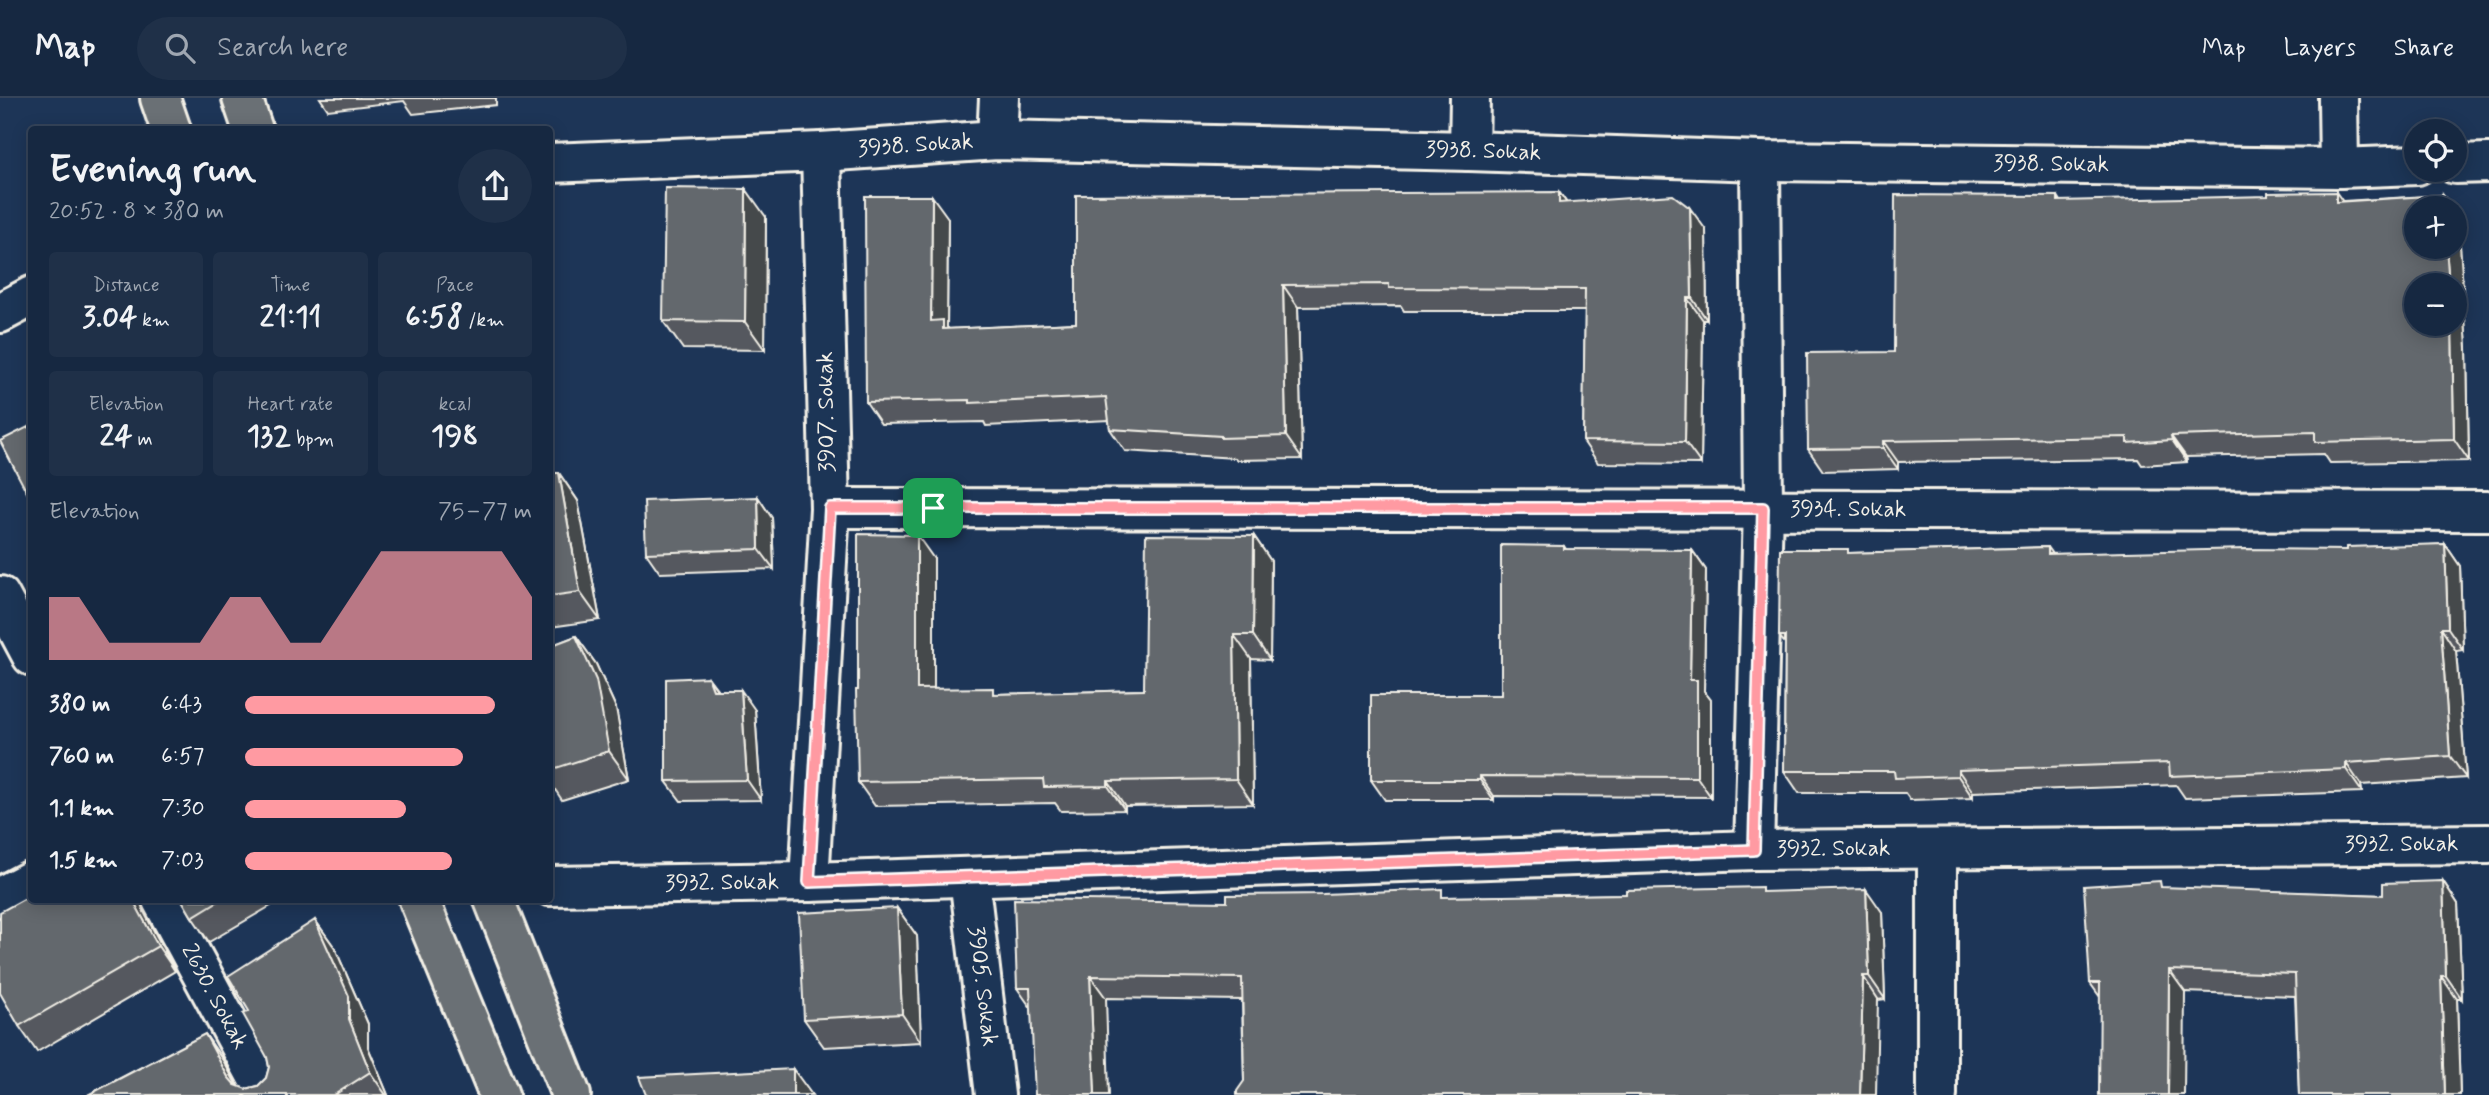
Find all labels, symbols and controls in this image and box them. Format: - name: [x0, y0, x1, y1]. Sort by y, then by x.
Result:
- search box: [137, 17, 627, 80]
- text: Map: [35, 26, 95, 70]
- icon: search: [161, 29, 199, 67]
- text: Search here: [217, 31, 348, 65]
- text: Map: [2202, 33, 2246, 64]
- text: Layers: [2284, 33, 2356, 64]
- text: Share: [2394, 33, 2454, 64]
- map controls: [2404, 119, 2467, 336]
- button: locate: [2404, 119, 2467, 182]
- street label: 3938. Sokak: [857, 127, 974, 164]
- street label: 3938. Sokak: [1425, 135, 1542, 168]
- text: Evening run: [49, 146, 256, 195]
- button: share: [458, 149, 532, 223]
- street label: 3938. Sokak: [1993, 149, 2109, 180]
- button: +: [2404, 196, 2467, 259]
- text: 20:52 · 8 × 380 m: [49, 197, 224, 227]
- text: Distance: [93, 273, 160, 298]
- text: Time: [271, 273, 310, 298]
- text: Pace: [436, 273, 474, 298]
- button: −: [2404, 273, 2467, 336]
- text: 3.04: [82, 298, 137, 337]
- text: 21:11: [260, 298, 321, 337]
- text: 6:58: [405, 298, 463, 337]
- text: km: [137, 308, 170, 333]
- text: /km: [463, 308, 504, 333]
- street label: 3907. Sokak: [811, 351, 843, 473]
- text: Elevation: [89, 392, 164, 417]
- text: Heart rate: [248, 392, 333, 417]
- text: kcal: [439, 392, 471, 417]
- text: 24: [100, 417, 132, 456]
- text: 132: [247, 417, 291, 456]
- text: 198: [431, 417, 479, 456]
- text: m: [132, 427, 153, 452]
- text: bpm: [291, 427, 334, 452]
- pin: [903, 478, 963, 538]
- icon: arrive: [914, 489, 952, 527]
- street label: 3934. Sokak: [1790, 495, 1906, 525]
- text: Elevation: [49, 497, 140, 527]
- text: 75–77 m: [438, 497, 532, 527]
- text: 380 m: [49, 690, 110, 720]
- text: 6:43: [161, 690, 202, 720]
- text: 760 m: [49, 742, 114, 772]
- text: 6:57: [161, 742, 204, 772]
- text: 1.1 km: [49, 794, 114, 824]
- text: 7:30: [161, 794, 205, 824]
- street label: 3932. Sokak: [2344, 829, 2459, 860]
- street label: 3932. Sokak: [1776, 834, 1891, 865]
- text: 1.5 km: [49, 846, 118, 876]
- text: 7:03: [161, 846, 204, 876]
- street label: 3932. Sokak: [665, 867, 779, 899]
- street label: 3905. Sokak: [960, 924, 1004, 1048]
- street label: 2630. Sokak: [174, 939, 255, 1055]

